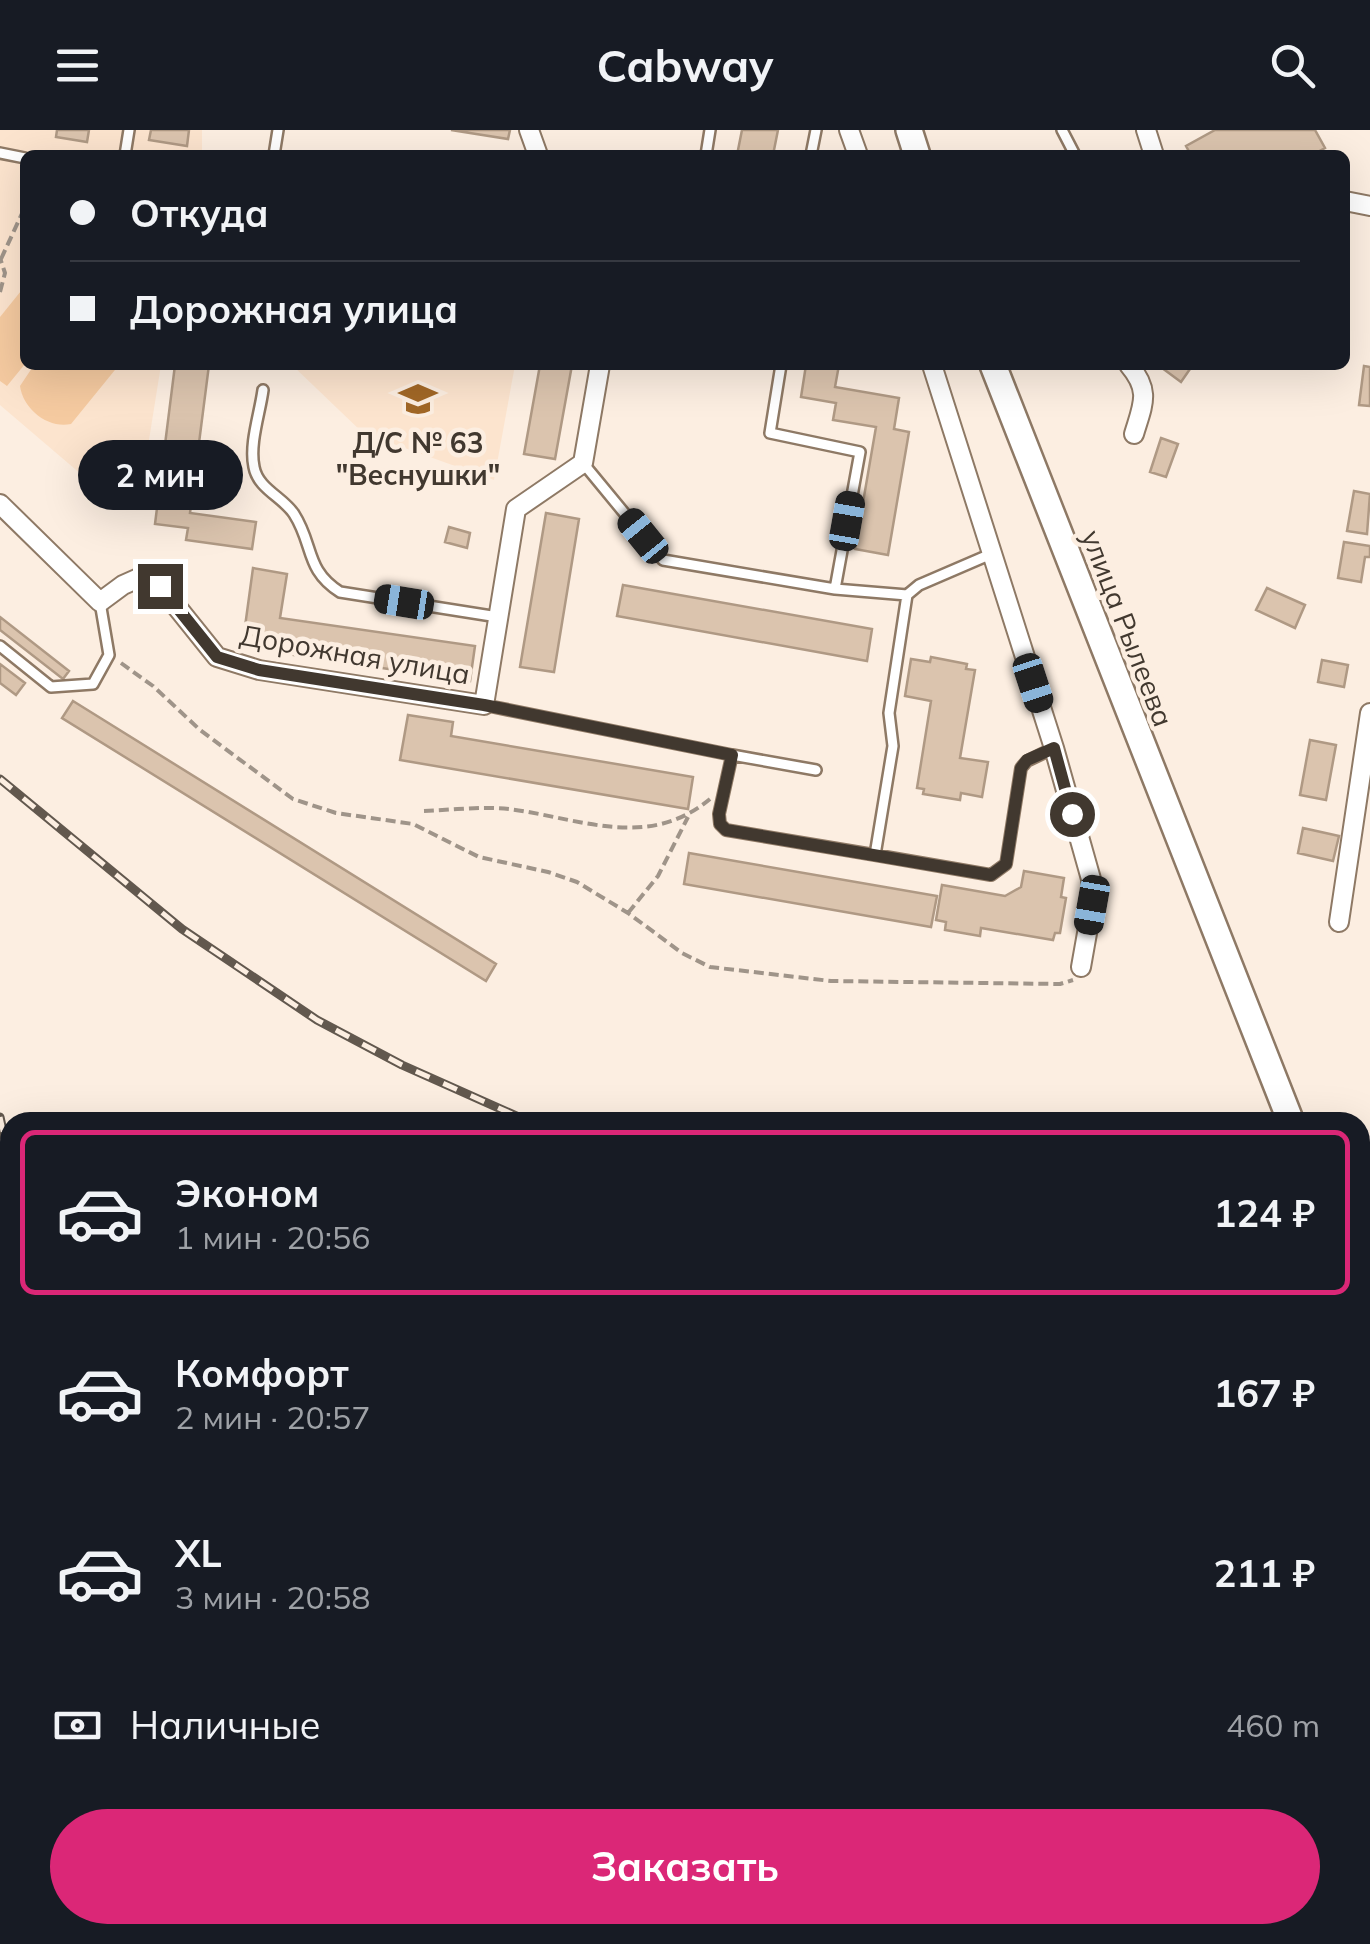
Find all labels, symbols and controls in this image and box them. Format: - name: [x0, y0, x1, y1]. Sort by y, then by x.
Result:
- text: Cabway: [597, 37, 773, 93]
- icon: menu: [50, 38, 105, 93]
- icon: search: [1265, 38, 1320, 93]
- text: Откуда: [130, 189, 269, 237]
- text: Дорожная улица: [130, 285, 458, 333]
- school or university icon: Д/С № 63 "Веснушки": [397, 378, 439, 420]
- place label: Д/С № 63 "Веснушки": [336, 425, 500, 492]
- callout: 2 мин: [78, 441, 242, 511]
- text: 2 мин: [116, 455, 205, 495]
- car: [827, 489, 867, 553]
- car: [612, 503, 674, 569]
- street label: улица Рылеева: [1074, 525, 1182, 731]
- route end: [138, 564, 183, 609]
- car: [372, 582, 436, 622]
- street label: Дорожная улица: [237, 617, 473, 691]
- car: [1009, 650, 1057, 716]
- route start: [1050, 792, 1095, 837]
- car: [1072, 873, 1112, 937]
- icon: car: [55, 1168, 145, 1258]
- text: Эконом: [175, 1169, 319, 1217]
- text: 124 ₽: [1213, 1189, 1315, 1237]
- text: 1 мин · 20:56: [175, 1217, 370, 1257]
- icon: car: [55, 1348, 145, 1438]
- text: Комфорт: [175, 1349, 349, 1397]
- text: 167 ₽: [1213, 1369, 1315, 1417]
- text: 2 мин · 20:57: [175, 1397, 370, 1437]
- icon: car: [55, 1528, 145, 1618]
- text: XL: [175, 1529, 222, 1577]
- text: 211 ₽: [1213, 1549, 1315, 1597]
- text: 3 мин · 20:58: [175, 1577, 370, 1617]
- icon: cash: [50, 1698, 105, 1753]
- text: Наличные: [130, 1701, 321, 1749]
- text: 460 m: [1226, 1705, 1320, 1745]
- button: Заказать: [50, 1809, 1320, 1924]

